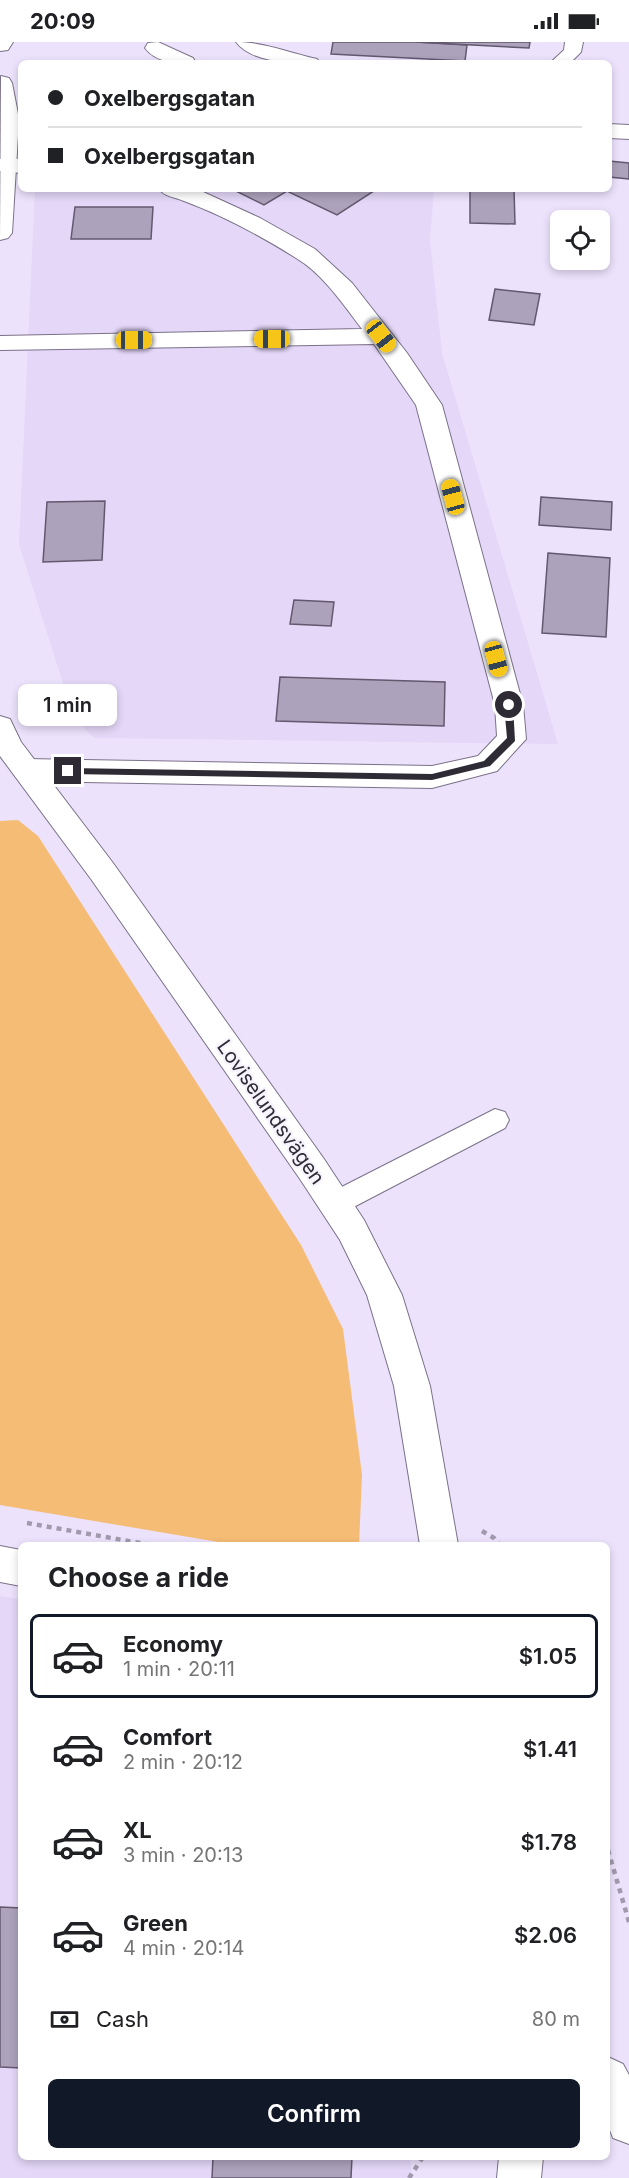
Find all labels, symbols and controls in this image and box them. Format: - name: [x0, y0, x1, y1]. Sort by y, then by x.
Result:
- text: 20:09: [30, 8, 95, 34]
- text: Oxelbergsgatan: [84, 85, 255, 111]
- text: Oxelbergsgatan: [84, 143, 255, 169]
- map controls: [550, 210, 610, 270]
- button: locate: [550, 210, 610, 270]
- car: [363, 316, 399, 356]
- car: [254, 330, 290, 348]
- car: [116, 331, 152, 349]
- car: [440, 477, 466, 517]
- car: [483, 639, 509, 679]
- callout: 1 min: [19, 684, 118, 726]
- route start: [495, 691, 522, 718]
- text: 1 min: [43, 693, 92, 717]
- route end: [54, 757, 81, 784]
- street label: Loviselundsvägen: [212, 1035, 330, 1189]
- text: Choose a ride: [48, 1561, 229, 1594]
- icon: car: [51, 1629, 105, 1683]
- text: Economy: [123, 1631, 223, 1657]
- text: $1.05: [519, 1643, 577, 1669]
- text: 1 min · 20:11: [123, 1657, 235, 1681]
- icon: car: [51, 1722, 105, 1776]
- text: Comfort: [123, 1724, 212, 1750]
- text: $1.41: [523, 1736, 577, 1762]
- text: 2 min · 20:12: [123, 1750, 243, 1774]
- icon: car: [51, 1815, 105, 1869]
- text: XL: [123, 1817, 152, 1843]
- text: $1.78: [520, 1829, 577, 1855]
- text: 3 min · 20:13: [123, 1843, 243, 1867]
- icon: car: [51, 1908, 105, 1962]
- text: Green: [123, 1910, 188, 1936]
- text: $2.06: [514, 1922, 577, 1948]
- text: 4 min · 20:14: [123, 1936, 244, 1960]
- icon: cash: [48, 2003, 81, 2036]
- text: Cash: [96, 2006, 149, 2032]
- text: 80 m: [532, 2007, 580, 2031]
- button: Confirm: [48, 2079, 580, 2148]

